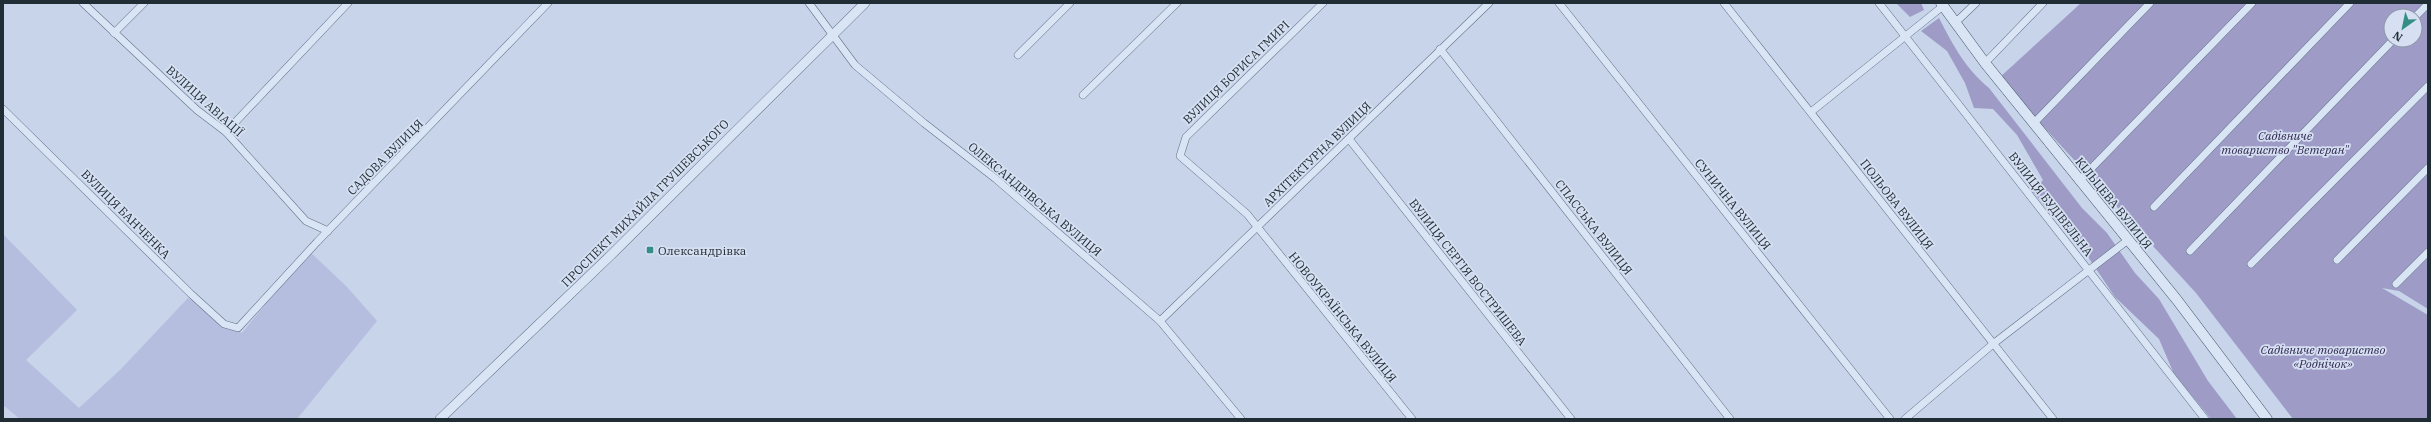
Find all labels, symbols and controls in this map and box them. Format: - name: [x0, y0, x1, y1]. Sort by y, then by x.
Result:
- north arrow: [2383, 8, 2423, 48]
- street label: ВУЛИЦЯ БОРИСА ГМИРІ: [1180, 17, 1292, 127]
- text: N: [2390, 28, 2405, 45]
- street label: ВУЛИЦЯ АВІАЦІЇ: [163, 62, 247, 140]
- street label: АРХІТЕКТУРНА ВУЛИЦЯ: [1260, 98, 1374, 210]
- street label: САДОВА ВУЛИЦЯ: [344, 116, 426, 198]
- street label: ПРОСПЕКТ МИХАЙЛА ГРУШЕВСЬКОГО: [558, 116, 732, 290]
- park label: Садівниче товариство "Ветеран": [2221, 128, 2350, 157]
- street label: ОЛЕКСАНДРІВСЬКА ВУЛИЦЯ: [965, 139, 1105, 259]
- street label: ВУЛИЦЯ БУДІВЕЛЬНА: [2006, 149, 2097, 260]
- street label: КІЛЬЦЕВА ВУЛИЦЯ: [2072, 154, 2156, 252]
- street label: СУНИЧНА ВУЛИЦЯ: [1692, 155, 1774, 253]
- street label: ПОЛЬОВА ВУЛИЦЯ: [1857, 156, 1937, 252]
- street label: ВУЛИЦЯ БАНЧЕНКА: [78, 166, 174, 262]
- street label: СПАССЬКА ВУЛИЦЯ: [1552, 176, 1636, 278]
- street label: ВУЛИЦЯ СЕРГІЯ ВОСТРИШЕВА: [1406, 196, 1530, 349]
- place label: Олександрівка: [658, 243, 747, 258]
- marker: Олександрівка: [645, 245, 655, 255]
- street label: НОВОУКРАЇНСЬКА ВУЛИЦЯ: [1286, 249, 1400, 385]
- park label: Садівниче товариство «Роднічок»: [2261, 342, 2385, 371]

